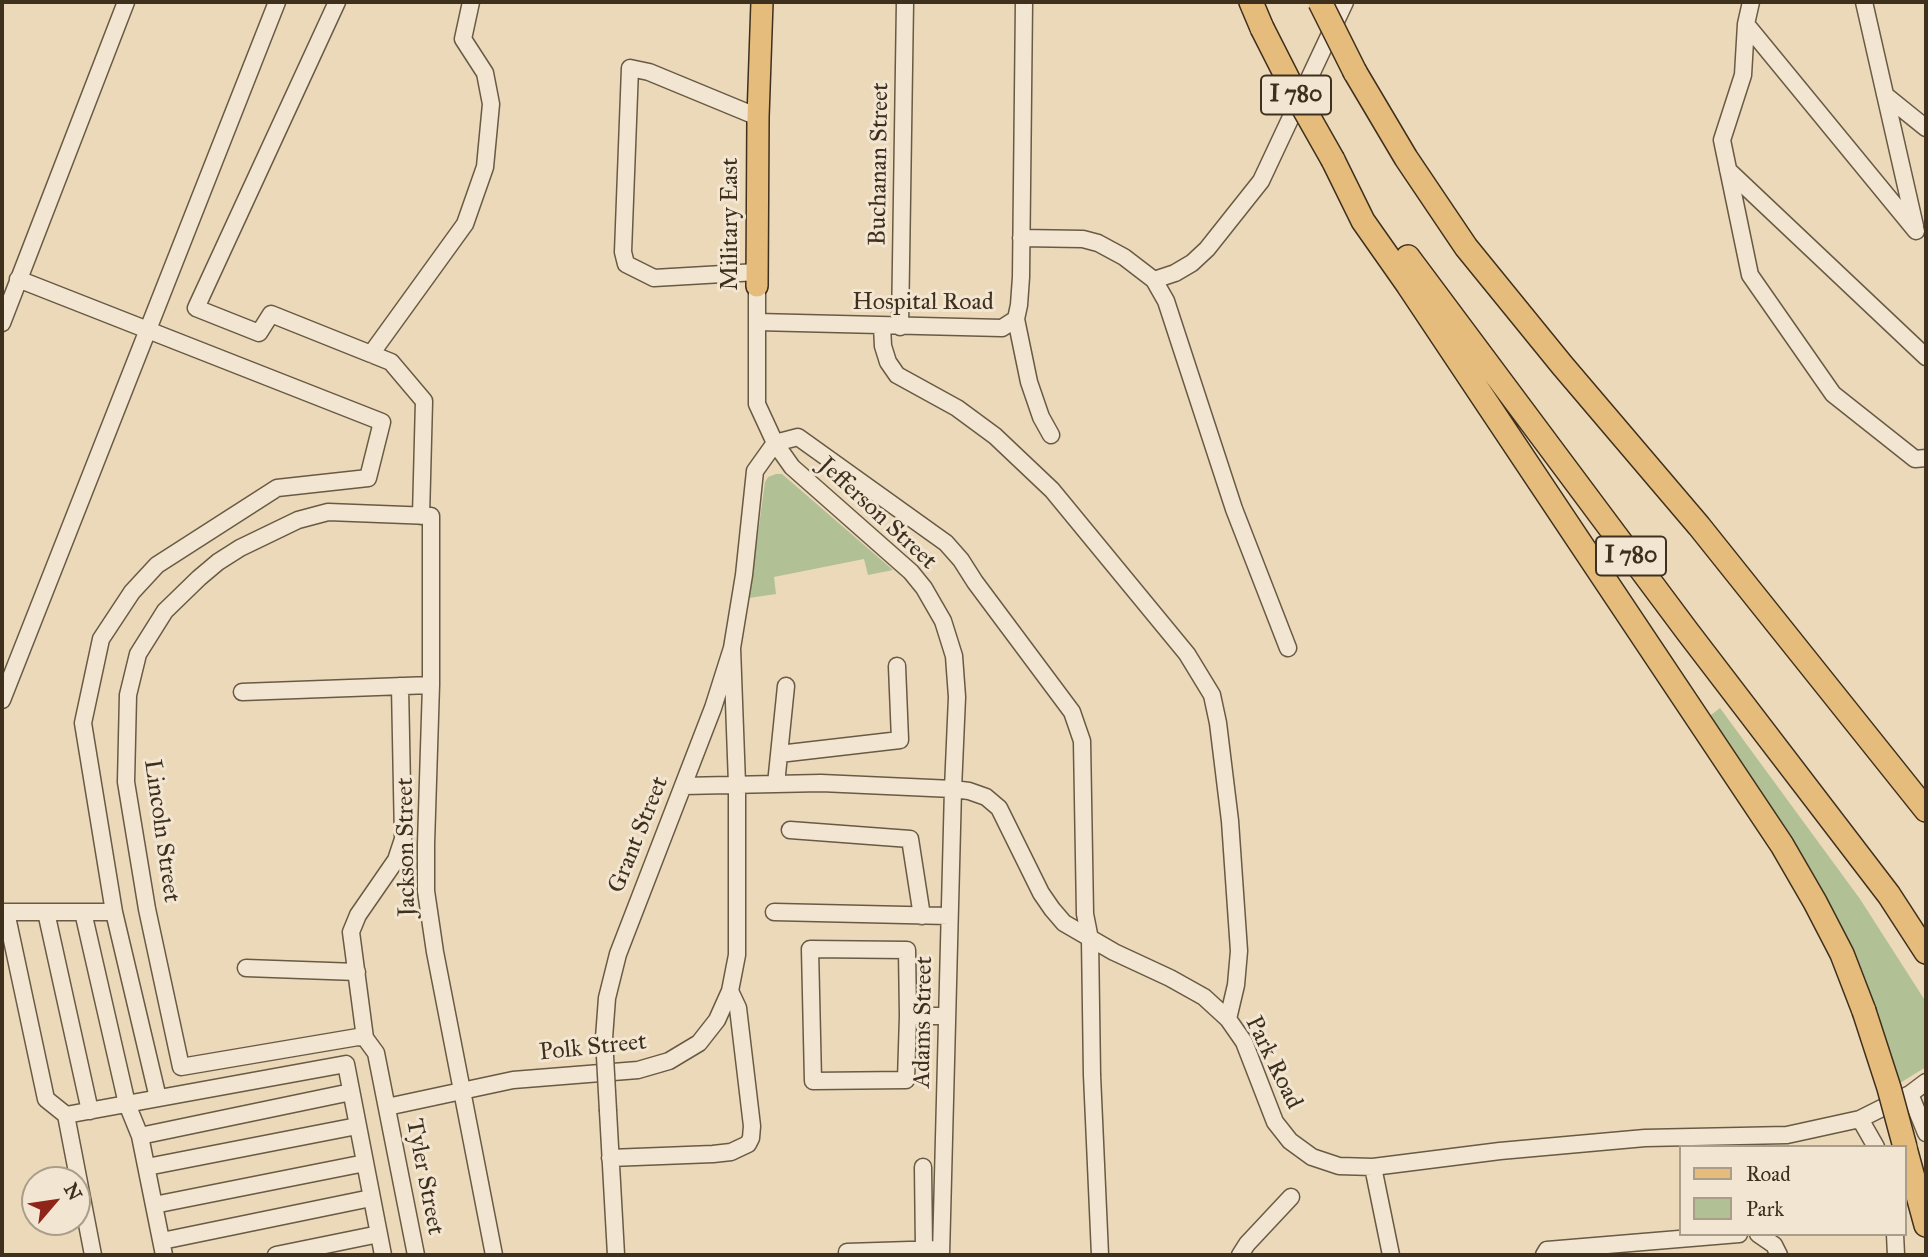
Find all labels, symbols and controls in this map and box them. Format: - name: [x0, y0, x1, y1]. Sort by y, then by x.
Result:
- road number: I 780: [1261, 76, 1331, 114]
- street label: Buchanan Street: [864, 82, 896, 246]
- street label: Military East: [717, 158, 745, 290]
- street label: Hospital Road: [852, 289, 994, 317]
- street label: Jefferson Street: [812, 452, 942, 576]
- road number: I 780: [1596, 536, 1666, 576]
- street label: Lincoln Street: [137, 758, 185, 904]
- street label: Grant Street: [603, 773, 675, 897]
- street label: Jackson Street: [391, 777, 423, 917]
- street label: Adams Street: [908, 956, 940, 1088]
- street label: Park Road: [1238, 1012, 1308, 1114]
- street label: Polk Street: [538, 1028, 648, 1068]
- street label: Tyler Street: [399, 1116, 449, 1238]
- legend: [1680, 1145, 1907, 1236]
- text: Road: [1746, 1161, 1791, 1187]
- north arrow: [21, 1166, 91, 1236]
- text: N: [59, 1179, 87, 1204]
- text: Park: [1746, 1196, 1784, 1222]

